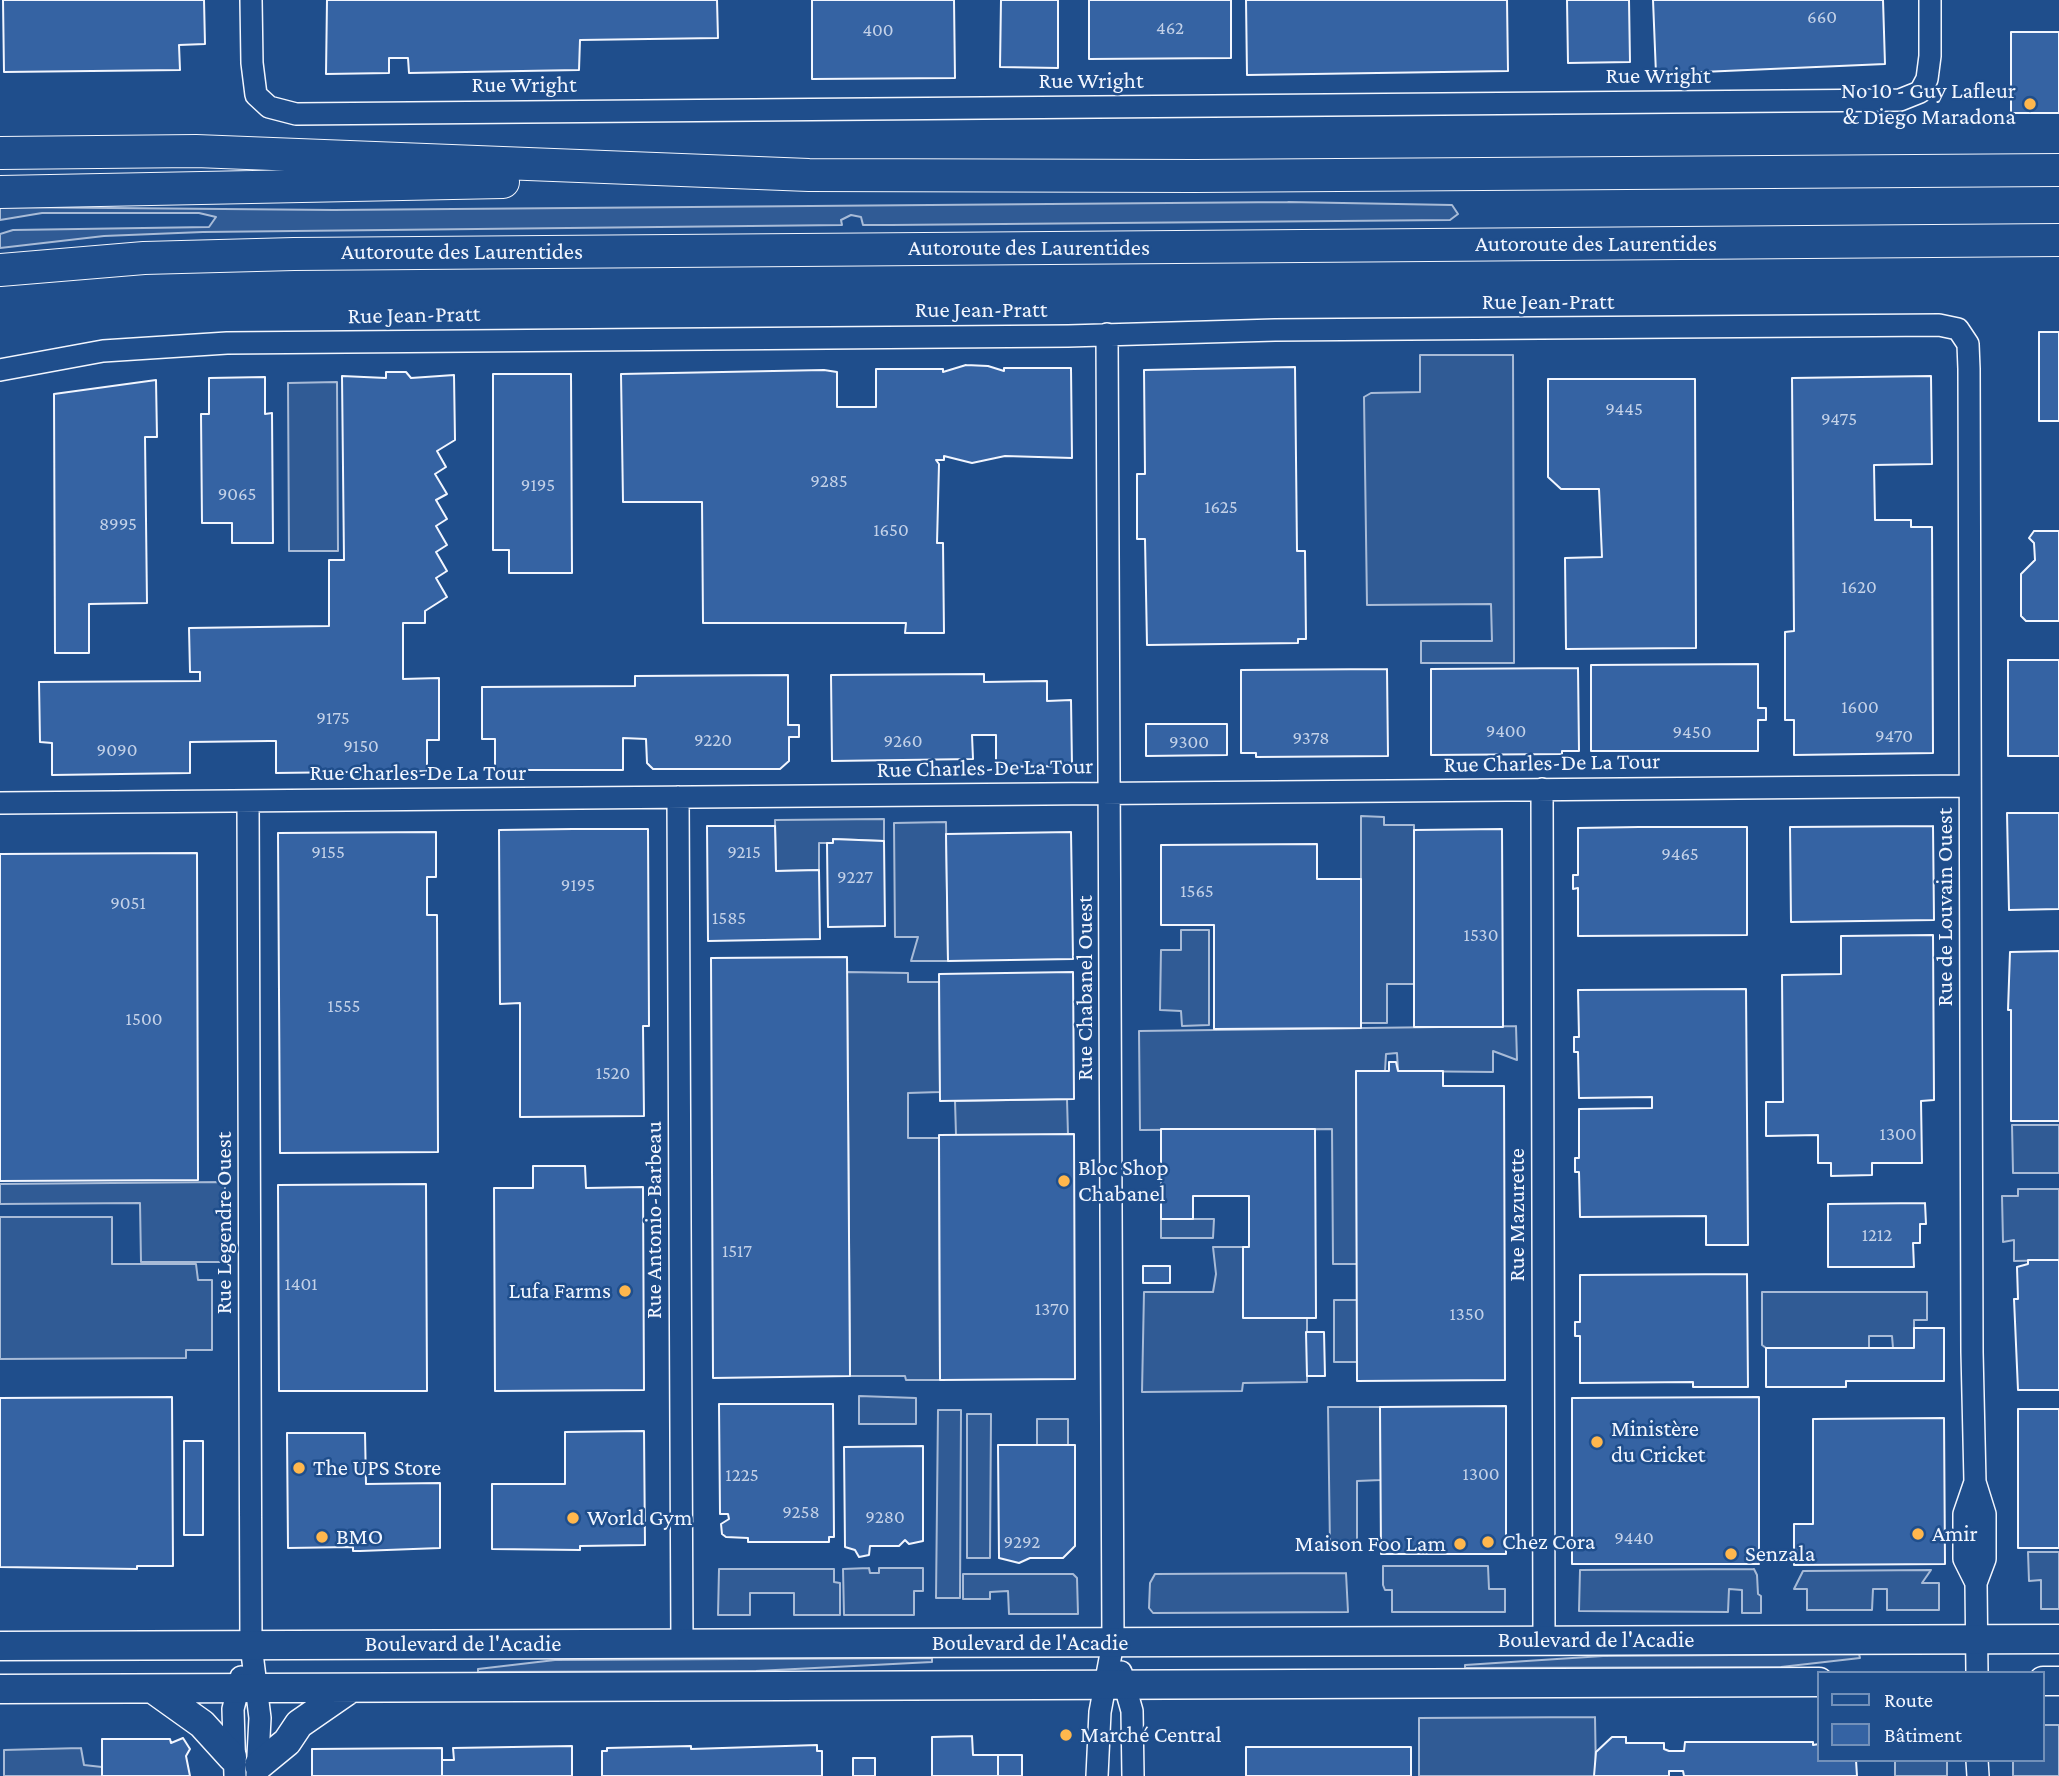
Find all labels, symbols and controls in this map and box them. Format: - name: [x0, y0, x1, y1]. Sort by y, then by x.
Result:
- house number: 660: [1807, 6, 1837, 28]
- house number: 462: [1156, 17, 1184, 39]
- house number: 400: [862, 19, 894, 41]
- street label: Rue Wright: [1605, 62, 1711, 90]
- street label: Rue Wright: [1038, 67, 1144, 95]
- street label: Rue Wright: [471, 71, 577, 99]
- place label: No 10 - Guy Lafleur & Diego Maradona: [1841, 77, 2016, 131]
- marker: No 10 - Guy Lafleur & Diego Maradona: [2022, 96, 2038, 112]
- street label: Autoroute des Laurentides: [1475, 230, 1717, 258]
- street label: Autoroute des Laurentides: [908, 234, 1150, 262]
- street label: Autoroute des Laurentides: [341, 238, 583, 266]
- street label: Rue Jean-Pratt: [1482, 288, 1614, 316]
- street label: Rue Jean-Pratt: [915, 296, 1047, 324]
- street label: Rue Jean-Pratt: [348, 300, 480, 330]
- house number: 9445: [1605, 398, 1643, 420]
- house number: 9475: [1821, 408, 1857, 430]
- house number: 9285: [810, 470, 848, 492]
- house number: 9195: [521, 474, 555, 496]
- house number: 9065: [218, 483, 256, 505]
- house number: 1625: [1204, 496, 1238, 518]
- house number: 8995: [99, 513, 137, 535]
- house number: 1650: [873, 519, 909, 541]
- house number: 1620: [1841, 576, 1877, 598]
- house number: 1600: [1841, 696, 1879, 718]
- house number: 9175: [316, 707, 350, 729]
- house number: 9400: [1486, 720, 1526, 742]
- house number: 9450: [1673, 721, 1711, 743]
- house number: 9470: [1875, 725, 1913, 747]
- house number: 9378: [1292, 727, 1330, 749]
- house number: 9220: [694, 729, 732, 751]
- house number: 9260: [884, 730, 922, 752]
- house number: 9300: [1169, 731, 1209, 753]
- house number: 9150: [343, 735, 379, 757]
- house number: 9090: [97, 739, 137, 761]
- street label: Rue Charles-De La Tour: [1443, 747, 1661, 779]
- street label: Rue Charles-De La Tour: [876, 752, 1094, 784]
- street label: Rue Charles-De La Tour: [310, 759, 526, 787]
- street label: Rue de Louvain Ouest: [1931, 808, 1959, 1006]
- house number: 9155: [311, 841, 345, 863]
- house number: 9215: [727, 841, 761, 863]
- house number: 9465: [1661, 843, 1699, 865]
- house number: 9227: [837, 866, 873, 888]
- house number: 9195: [561, 874, 595, 896]
- house number: 1565: [1180, 880, 1214, 902]
- house number: 9051: [110, 892, 146, 914]
- street label: Rue Chabanel Ouest: [1071, 895, 1099, 1081]
- house number: 1585: [712, 907, 746, 929]
- house number: 1530: [1464, 924, 1498, 946]
- house number: 1555: [328, 995, 360, 1017]
- house number: 1500: [126, 1008, 162, 1030]
- house number: 1520: [596, 1062, 630, 1084]
- street label: Rue Antonio-Barbeau: [640, 1121, 668, 1319]
- house number: 1300: [1880, 1123, 1916, 1145]
- street label: Rue Legendre Ouest: [210, 1132, 238, 1314]
- street label: Rue Mazurette: [1503, 1148, 1531, 1282]
- place label: Bloc Shop Chabanel: [1078, 1154, 1168, 1208]
- marker: Bloc Shop Chabanel: [1056, 1173, 1072, 1189]
- house number: 1212: [1862, 1224, 1892, 1246]
- house number: 1517: [722, 1240, 752, 1262]
- house number: 1401: [284, 1273, 318, 1295]
- place label: Lufa Farms: [509, 1277, 611, 1305]
- marker: Lufa Farms: [617, 1283, 633, 1299]
- house number: 1370: [1035, 1298, 1069, 1320]
- house number: 1350: [1449, 1303, 1485, 1325]
- place label: Ministère du Cricket: [1611, 1415, 1705, 1469]
- marker: Ministère du Cricket: [1589, 1434, 1605, 1450]
- place label: The UPS Store: [313, 1454, 441, 1482]
- marker: The UPS Store: [291, 1460, 307, 1476]
- house number: 1300: [1463, 1463, 1499, 1485]
- house number: 1225: [725, 1464, 759, 1486]
- house number: 9258: [782, 1501, 820, 1523]
- place label: World Gym: [587, 1504, 692, 1532]
- house number: 9280: [865, 1506, 905, 1528]
- marker: World Gym: [565, 1510, 581, 1526]
- place label: Amir: [1932, 1520, 1978, 1548]
- place label: BMO: [336, 1523, 383, 1551]
- marker: Amir: [1910, 1526, 1926, 1542]
- house number: 9440: [1614, 1527, 1654, 1549]
- place label: Chez Cora: [1502, 1528, 1595, 1556]
- marker: BMO: [314, 1529, 330, 1545]
- place label: Maison Foo Lam: [1295, 1530, 1446, 1558]
- house number: 9292: [1004, 1531, 1040, 1553]
- marker: Chez Cora: [1480, 1534, 1496, 1550]
- marker: Maison Foo Lam: [1452, 1536, 1468, 1552]
- place label: Senzala: [1745, 1540, 1815, 1568]
- marker: Senzala: [1723, 1546, 1739, 1562]
- street label: Boulevard de l'Acadie: [1498, 1626, 1694, 1654]
- street label: Boulevard de l'Acadie: [932, 1629, 1128, 1657]
- street label: Boulevard de l'Acadie: [365, 1630, 561, 1658]
- legend: [1818, 1671, 2045, 1762]
- text: Route: [1884, 1688, 1933, 1712]
- place label: Marché Central: [1080, 1721, 1222, 1749]
- text: Bâtiment: [1884, 1723, 1962, 1747]
- marker: Marché Central: [1058, 1727, 1074, 1743]

